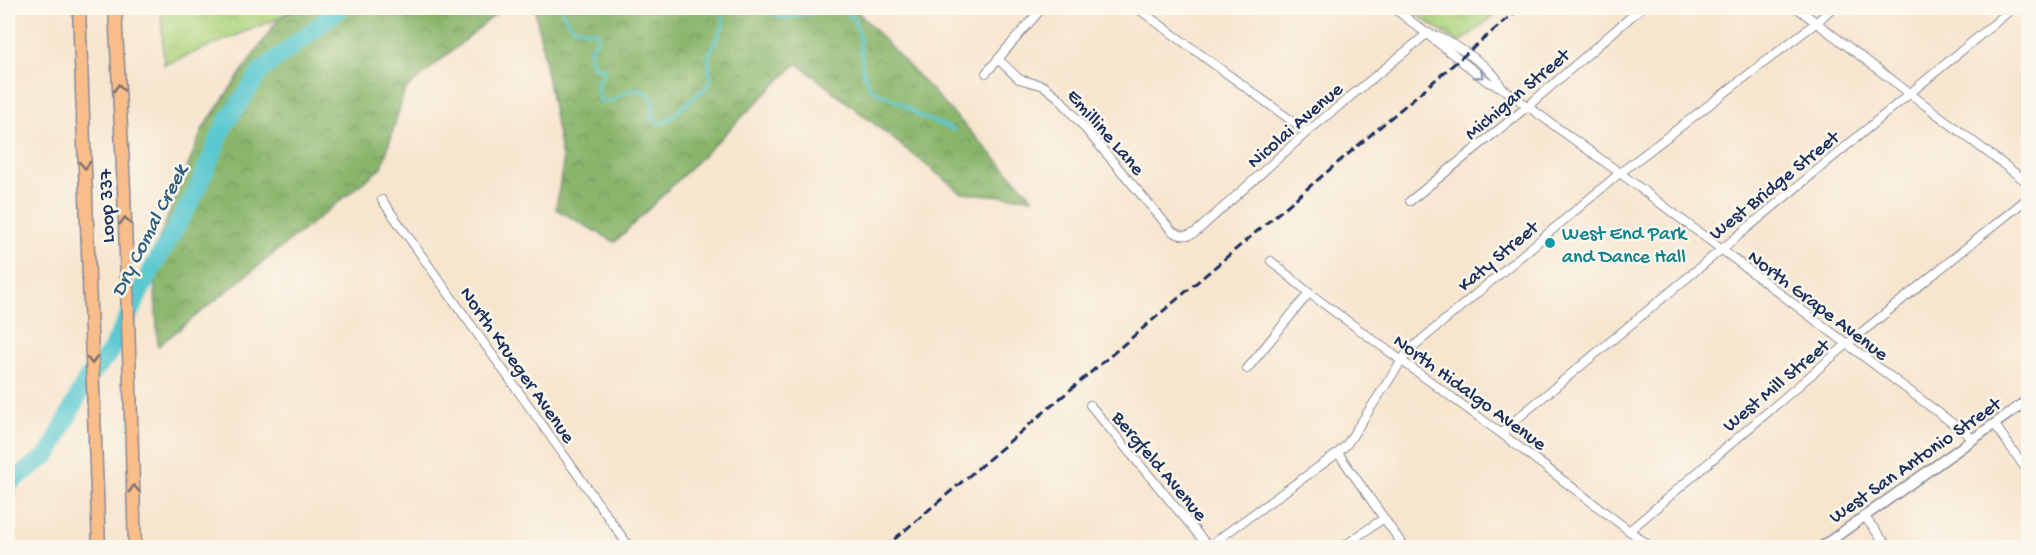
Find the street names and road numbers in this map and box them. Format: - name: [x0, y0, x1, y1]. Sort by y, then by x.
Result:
- street label: Michigan Street: [1461, 44, 1577, 146]
- street label: Nicolai Avenue: [1244, 78, 1349, 174]
- street label: Emilline Lane: [1061, 85, 1149, 182]
- street label: West Bridge Street: [1706, 126, 1846, 246]
- street label: Loop 337: [96, 168, 121, 243]
- street label: Katy Street: [1454, 216, 1546, 298]
- street label: North Grape Avenue: [1742, 246, 1892, 368]
- street label: North Krueger Avenue: [453, 283, 579, 449]
- street label: North Hidalgo Avenue: [1388, 331, 1551, 458]
- street label: West Mill Street: [1719, 334, 1837, 438]
- street label: West San Antonio Street: [1826, 393, 2008, 530]
- street label: Bergfeld Avenue: [1105, 407, 1211, 527]

